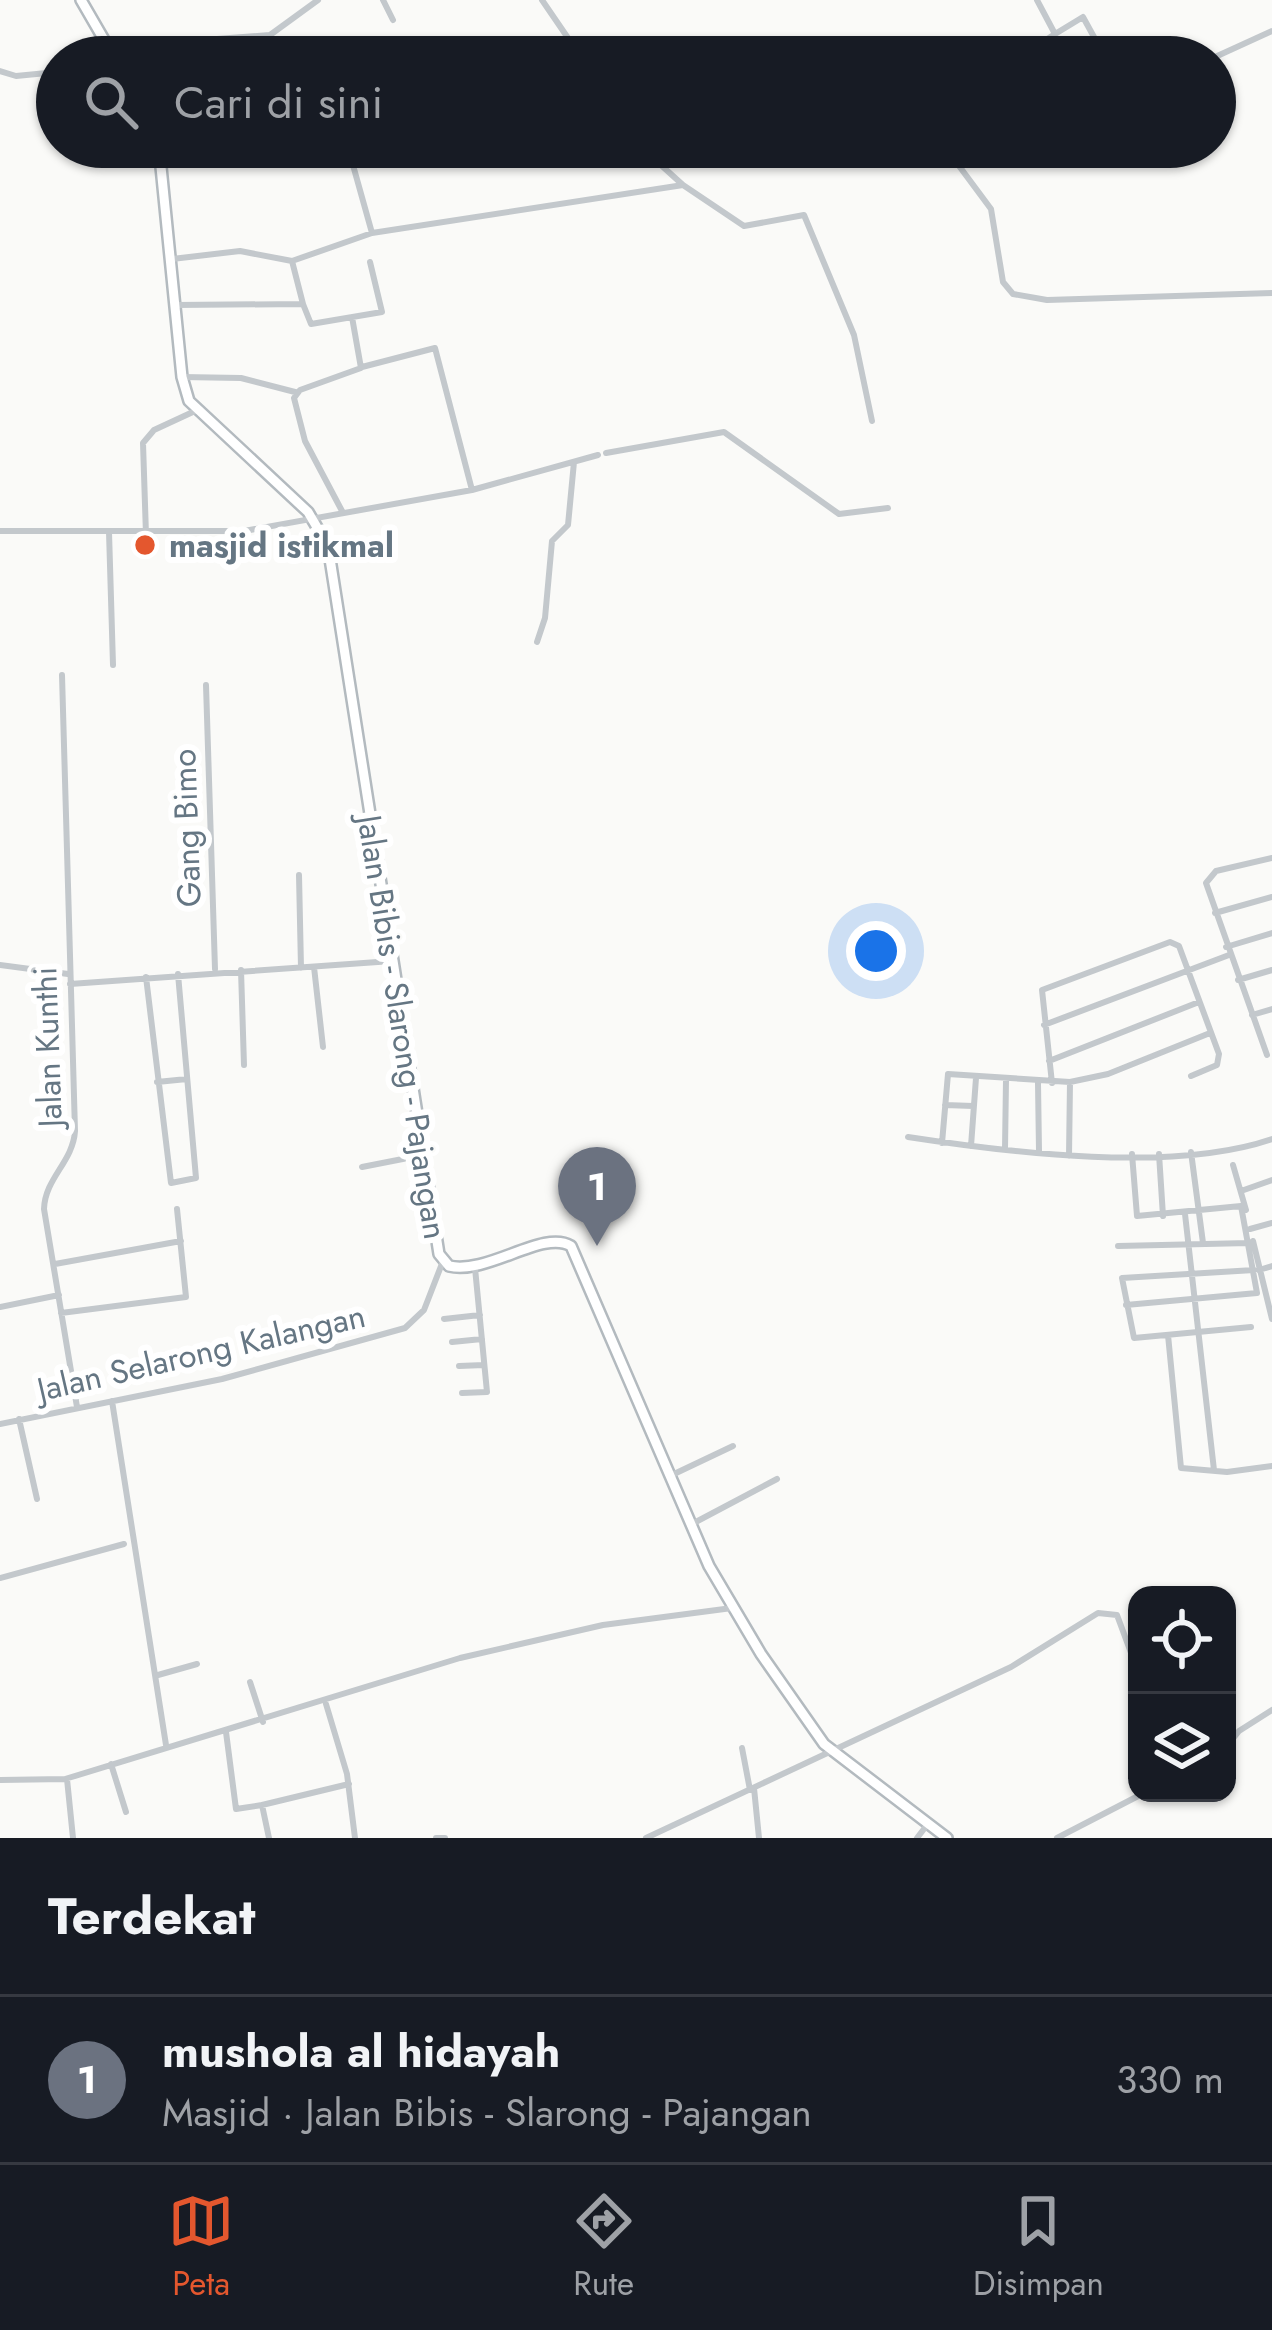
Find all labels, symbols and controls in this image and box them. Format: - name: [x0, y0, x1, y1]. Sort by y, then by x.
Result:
- search box: [36, 36, 1236, 168]
- icon: search: [78, 69, 144, 135]
- text: Cari di sini: [174, 70, 383, 135]
- place label: masjid istikmal: [169, 522, 394, 569]
- marker: masjid istikmal: [132, 532, 158, 558]
- street label: Gang Bimo: [160, 748, 213, 908]
- street label: Jalan Bibis - Slarong - Pajangan: [345, 808, 459, 1242]
- your location: [846, 921, 906, 981]
- street label: Jalan Kunthi: [21, 966, 74, 1132]
- pin: 1: [558, 1147, 636, 1246]
- street label: Jalan Selarong Kalangan: [29, 1292, 370, 1414]
- map controls: [1128, 1586, 1236, 1802]
- button: locate: [1128, 1586, 1236, 1694]
- button: layers: [1128, 1694, 1236, 1802]
- text: Terdekat: [48, 1879, 256, 1953]
- text: mushola al hidayah: [162, 2019, 560, 2084]
- text: 1: [77, 2051, 97, 2108]
- text: 330 m: [1116, 2051, 1224, 2108]
- text: Masjid · Jalan Bibis - Slarong - Pajangan: [162, 2084, 812, 2141]
- tab: Peta: [168, 2188, 234, 2307]
- tab: Rute: [571, 2188, 637, 2307]
- tab: Disimpan: [973, 2188, 1104, 2307]

